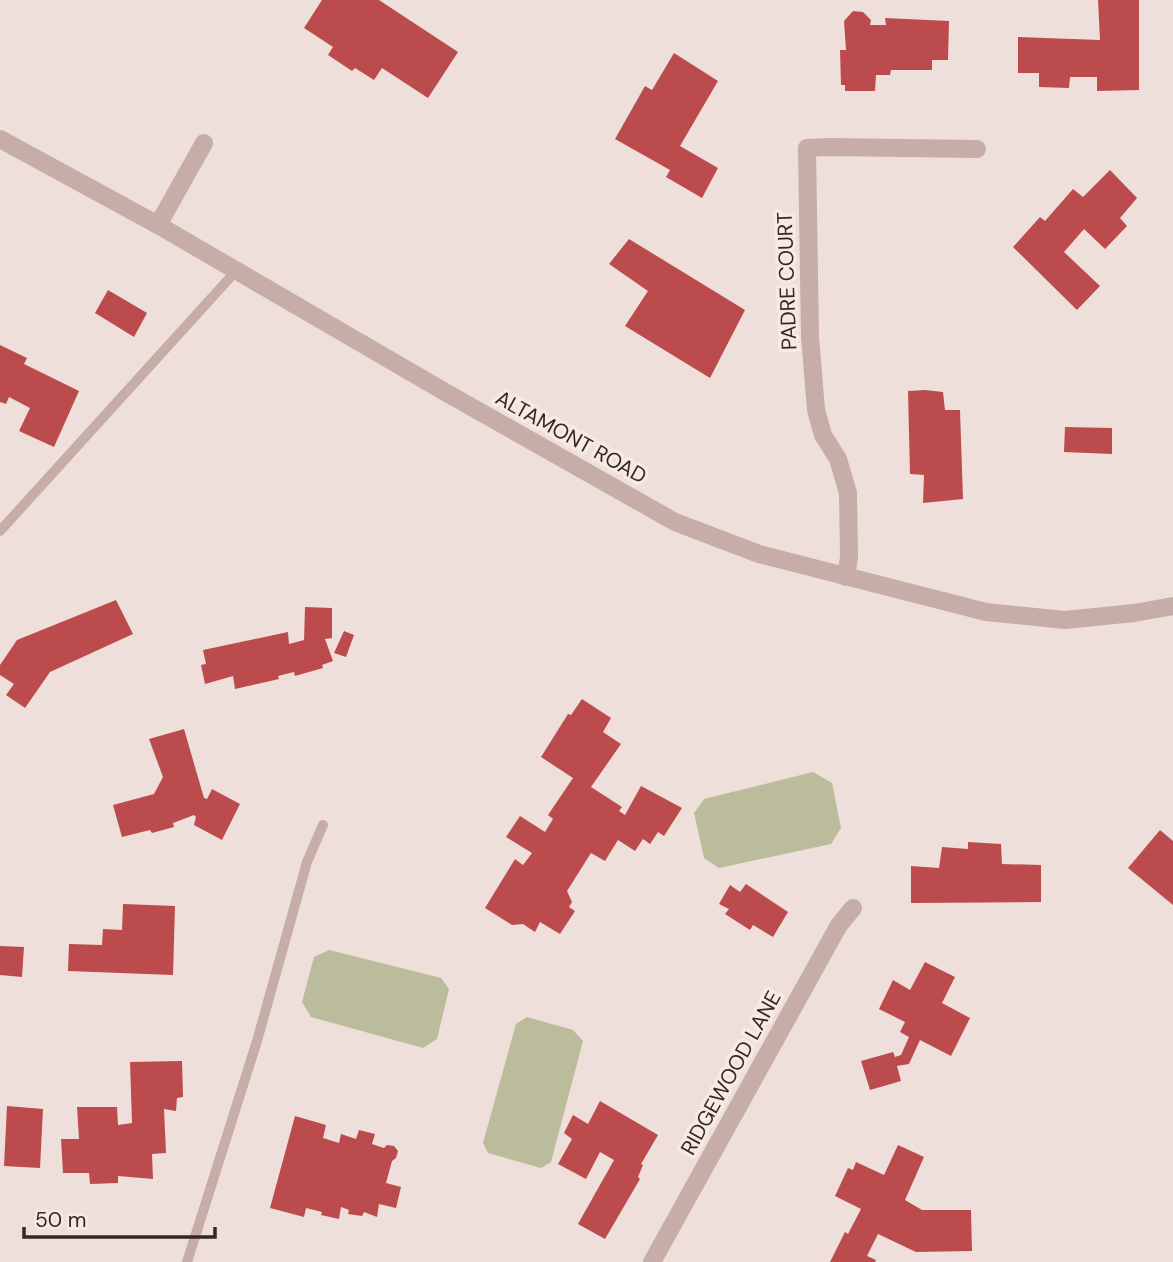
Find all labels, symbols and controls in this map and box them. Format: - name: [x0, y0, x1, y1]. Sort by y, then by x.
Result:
- street label: PADRE COURT: [771, 211, 803, 350]
- street label: ALTAMONT ROAD: [490, 384, 652, 490]
- street label: RIDGEWOOD LANE: [674, 986, 788, 1160]
- scale bar: [24, 1196, 215, 1240]
- text: 50 m: [35, 1206, 86, 1234]

